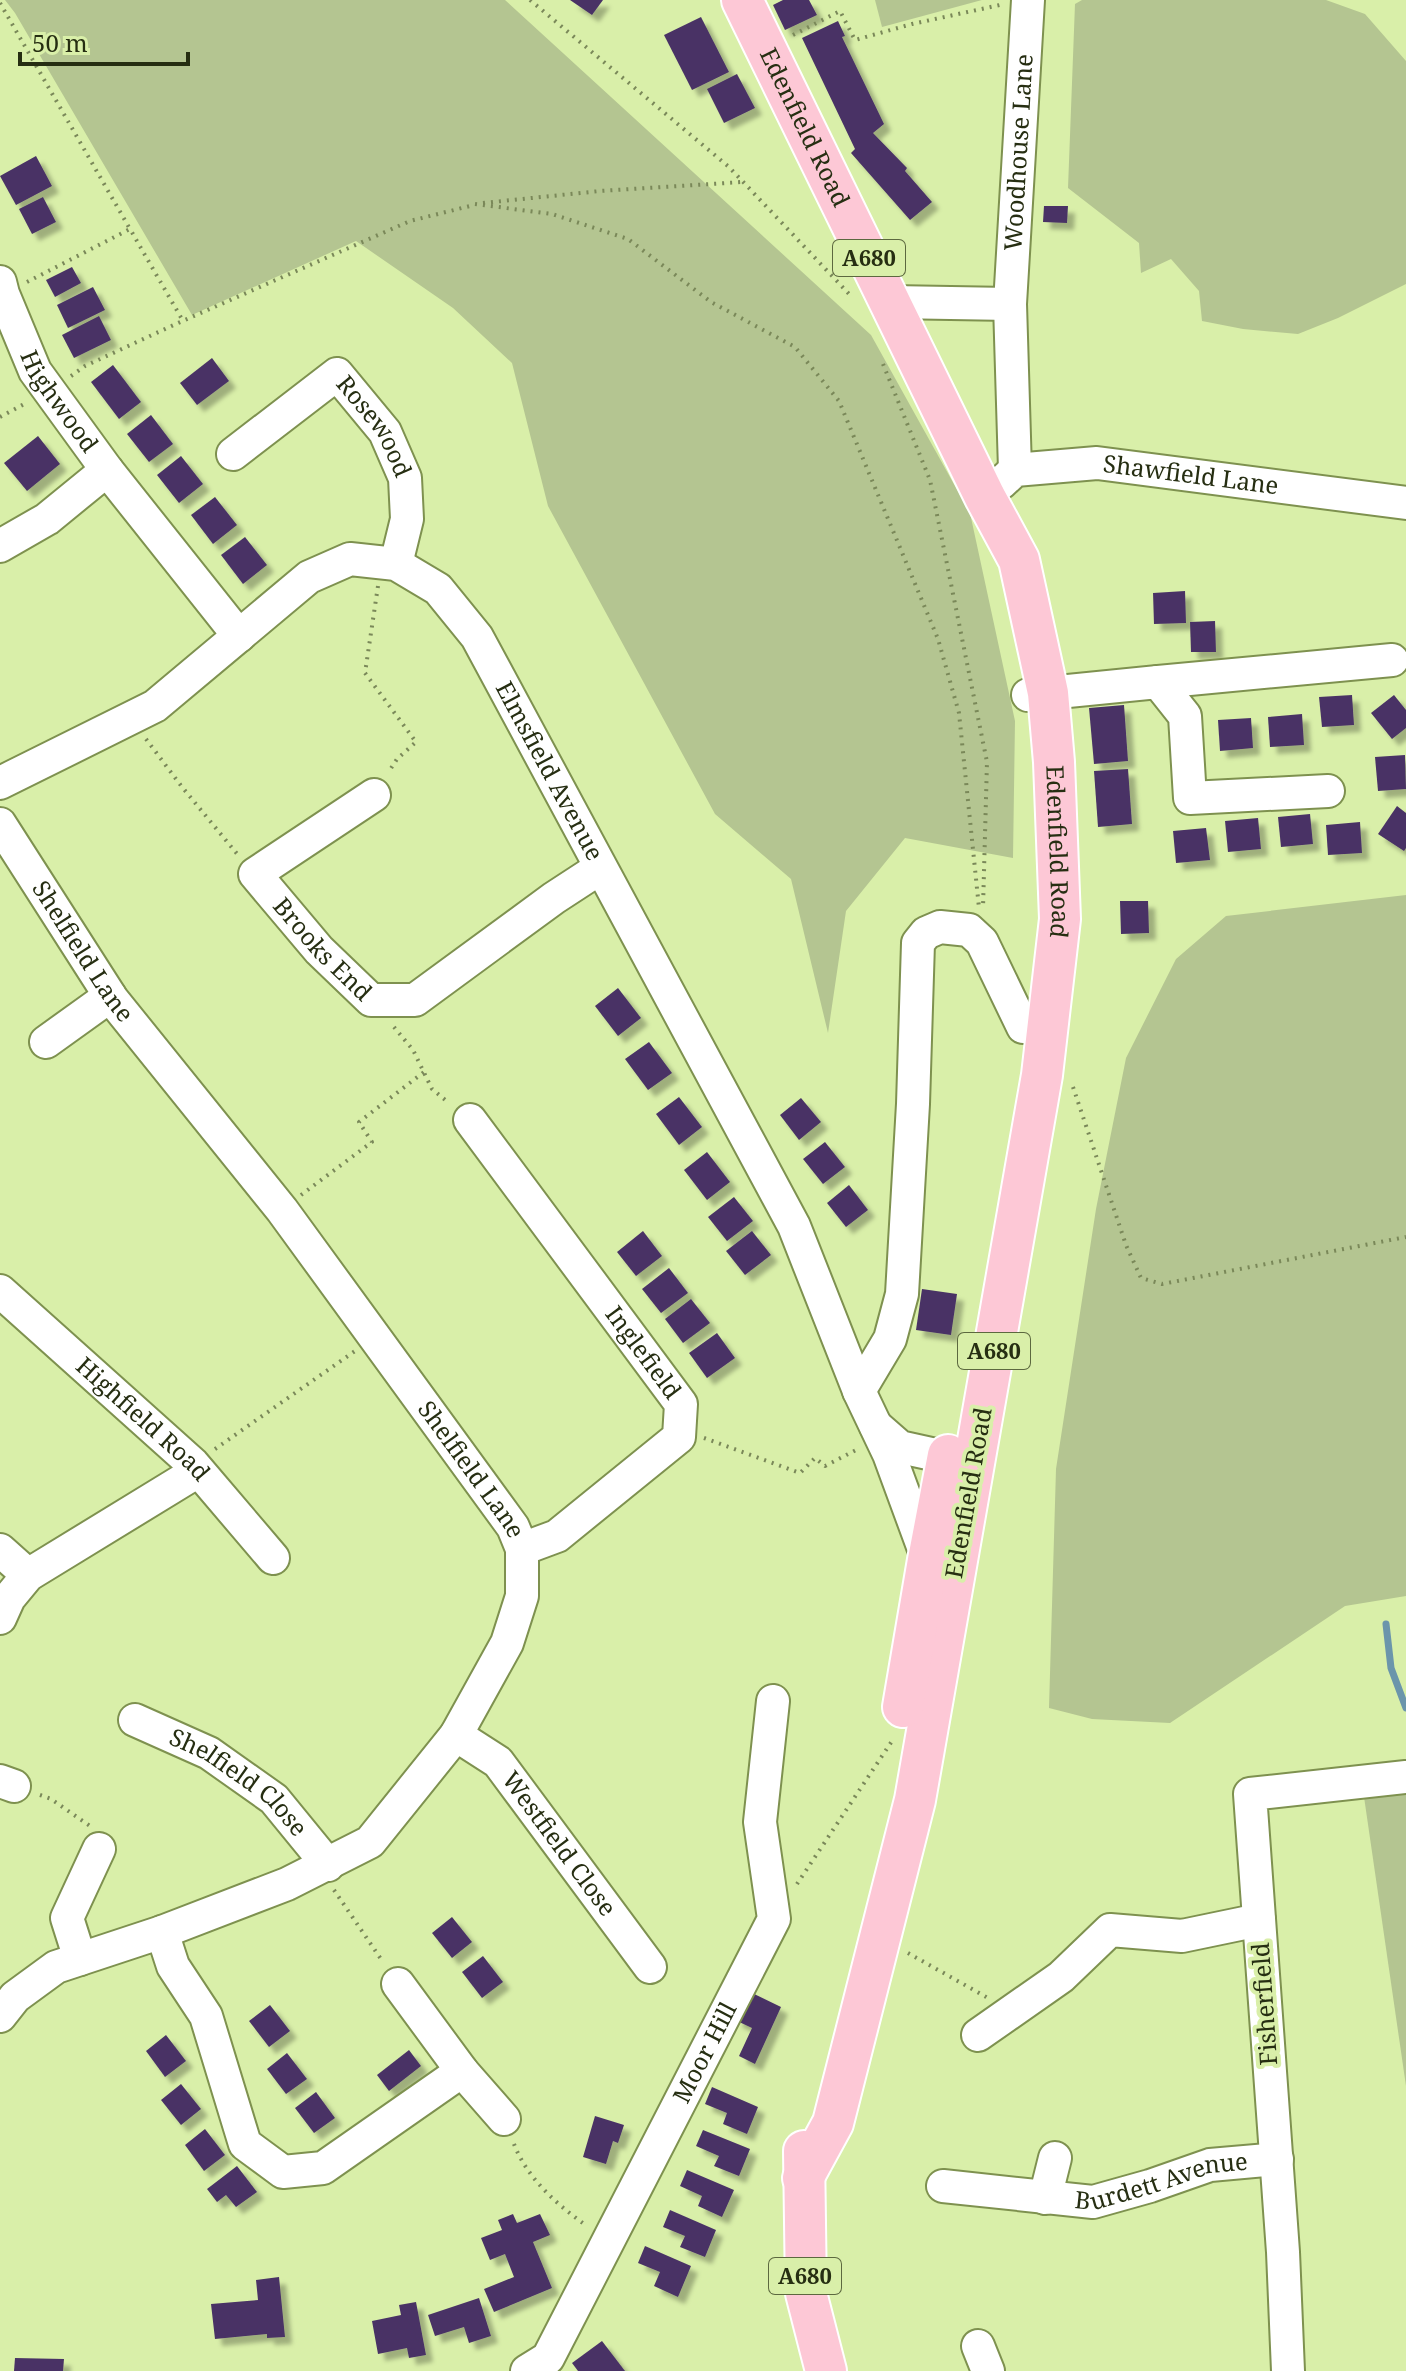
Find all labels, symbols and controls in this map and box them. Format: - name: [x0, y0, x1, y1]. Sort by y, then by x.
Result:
- scale bar: [20, 16, 188, 66]
- text: 50 m: [32, 26, 88, 59]
- street label: Edenfield Road: [753, 42, 859, 212]
- street label: Woodhouse Lane: [995, 53, 1040, 252]
- road number: A680: [833, 240, 905, 276]
- street label: Highwood: [13, 345, 107, 459]
- street label: Rosewood: [330, 368, 421, 482]
- street label: Shawfield Lane: [1101, 446, 1281, 501]
- street label: Elmsfield Avenue: [489, 675, 612, 866]
- street label: Edenfield Road: [1039, 765, 1078, 940]
- street label: Shelfield Lane: [25, 874, 142, 1028]
- street label: Brooks End: [266, 890, 380, 1008]
- street label: Inglefield: [599, 1299, 690, 1405]
- road number: A680: [958, 1333, 1030, 1369]
- street label: Highfield Road: [70, 1349, 218, 1487]
- street label: Shelfield Lane: [411, 1393, 534, 1542]
- street label: Edenfield Road: [936, 1404, 999, 1581]
- street label: Shelfield Close: [165, 1720, 316, 1843]
- street label: Westfield Close: [495, 1764, 625, 1922]
- street label: Fisherfield: [1243, 1941, 1284, 2067]
- street label: Moor Hill: [664, 1995, 744, 2108]
- street label: Burdett Avenue: [1073, 2144, 1249, 2217]
- road number: A680: [769, 2258, 841, 2294]

